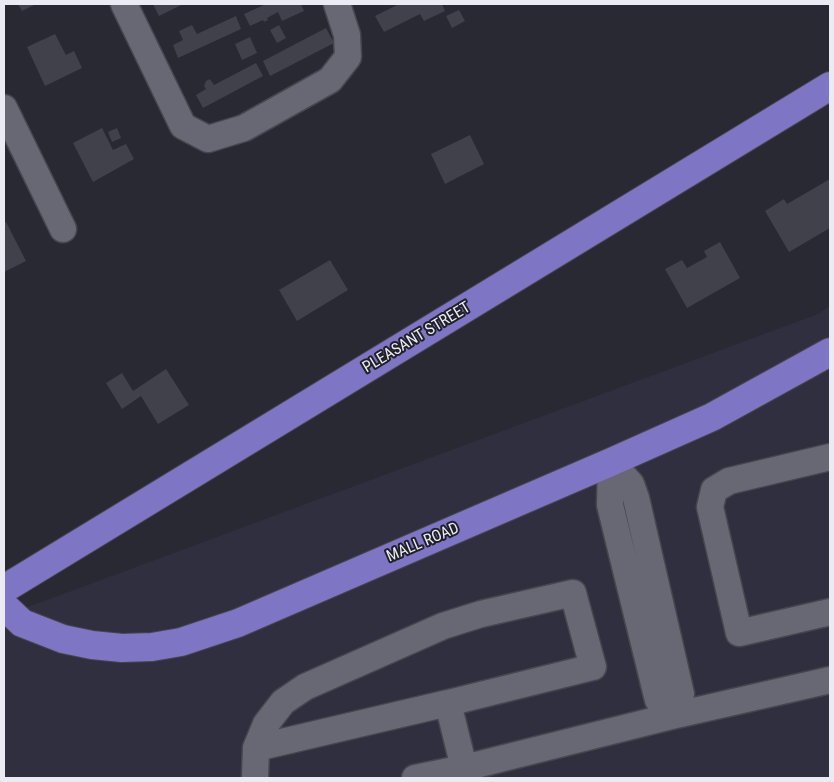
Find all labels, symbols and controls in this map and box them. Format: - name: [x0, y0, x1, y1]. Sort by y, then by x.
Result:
- street label: PLEASANT STREET: [360, 298, 474, 378]
- street label: MALL ROAD: [384, 519, 462, 567]

